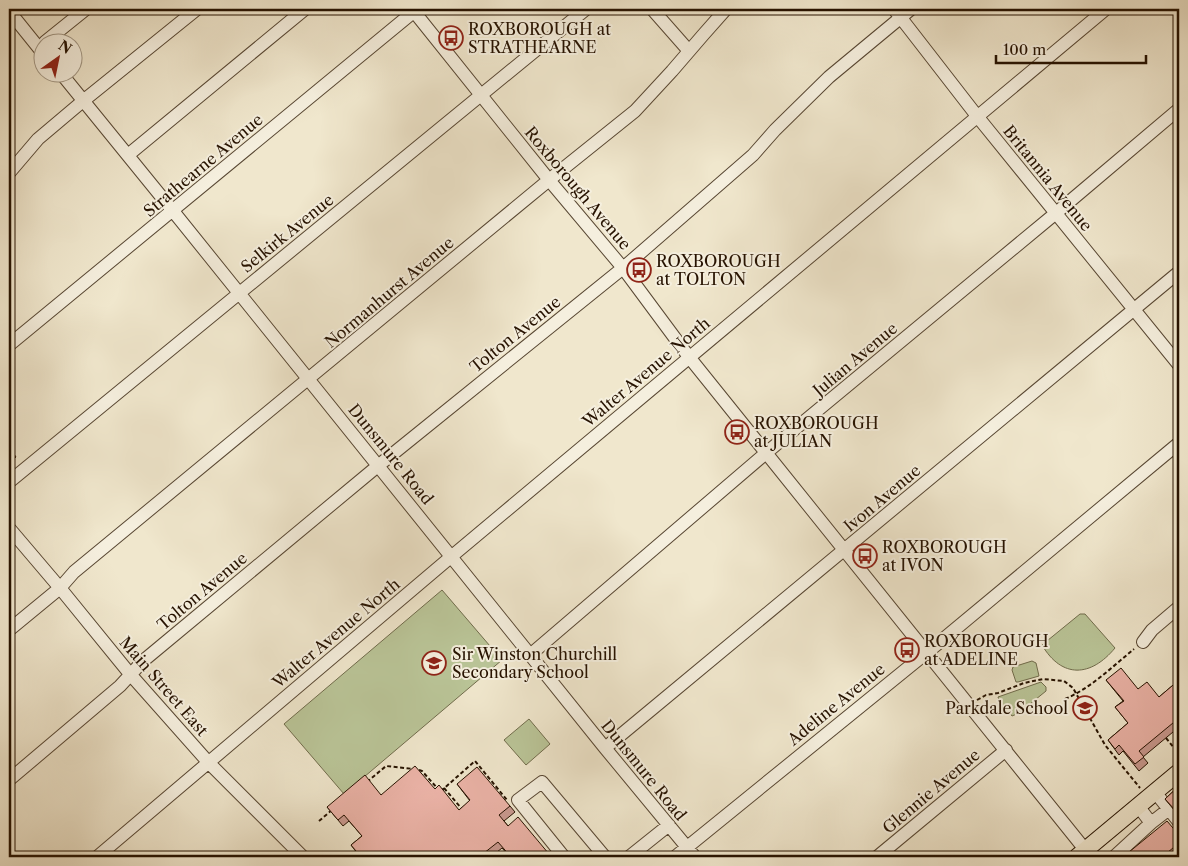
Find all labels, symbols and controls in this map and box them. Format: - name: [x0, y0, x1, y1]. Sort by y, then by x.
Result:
- place label: ROXBOROUGH at STRATHEARNE: [468, 19, 611, 57]
- bus stop icon: ROXBOROUGH at STRATHEARNE: [438, 25, 464, 51]
- north arrow: [32, 32, 82, 82]
- scale bar: [996, 32, 1146, 64]
- text: N: [55, 36, 75, 58]
- text: 100 m: [1003, 40, 1046, 59]
- street label: Strathearne Avenue: [139, 109, 267, 221]
- street label: Britannia Avenue: [999, 121, 1097, 235]
- street label: Roxborough Avenue: [521, 122, 635, 254]
- street label: Selkirk Avenue: [237, 189, 337, 277]
- street label: Normanhurst Avenue: [320, 232, 458, 352]
- place label: ROXBOROUGH at TOLTON: [656, 251, 781, 289]
- bus stop icon: ROXBOROUGH at TOLTON: [626, 257, 652, 283]
- street label: Tolton Avenue: [466, 291, 564, 377]
- street label: Walter Avenue North: [577, 313, 714, 432]
- street label: Julian Avenue: [806, 318, 901, 402]
- street label: Dunsmure Road: [344, 400, 438, 509]
- place label: ROXBOROUGH at JULIAN: [754, 413, 879, 451]
- bus stop icon: ROXBOROUGH at JULIAN: [724, 419, 750, 445]
- street label: Ivon Avenue: [840, 460, 925, 536]
- place label: ROXBOROUGH at IVON: [882, 537, 1007, 575]
- bus stop icon: ROXBOROUGH at IVON: [852, 543, 878, 569]
- street label: Tolton Avenue: [153, 548, 251, 634]
- street label: Walter Avenue North: [267, 574, 404, 693]
- place label: ROXBOROUGH at ADELINE: [924, 631, 1049, 669]
- street label: Main Street East: [115, 632, 213, 740]
- bus stop icon: ROXBOROUGH at ADELINE: [894, 637, 920, 663]
- place label: Sir Winston Churchill Secondary School: [452, 644, 617, 682]
- school or university icon: Sir Winston Churchill Secondary School: [421, 650, 447, 676]
- street label: Adeline Avenue: [783, 659, 889, 750]
- school or university icon: Parkdale School: [1072, 695, 1098, 721]
- place label: Parkdale School: [945, 698, 1068, 718]
- street label: Dunsmure Road: [597, 716, 691, 825]
- street label: Glennie Avenue: [878, 744, 984, 838]

